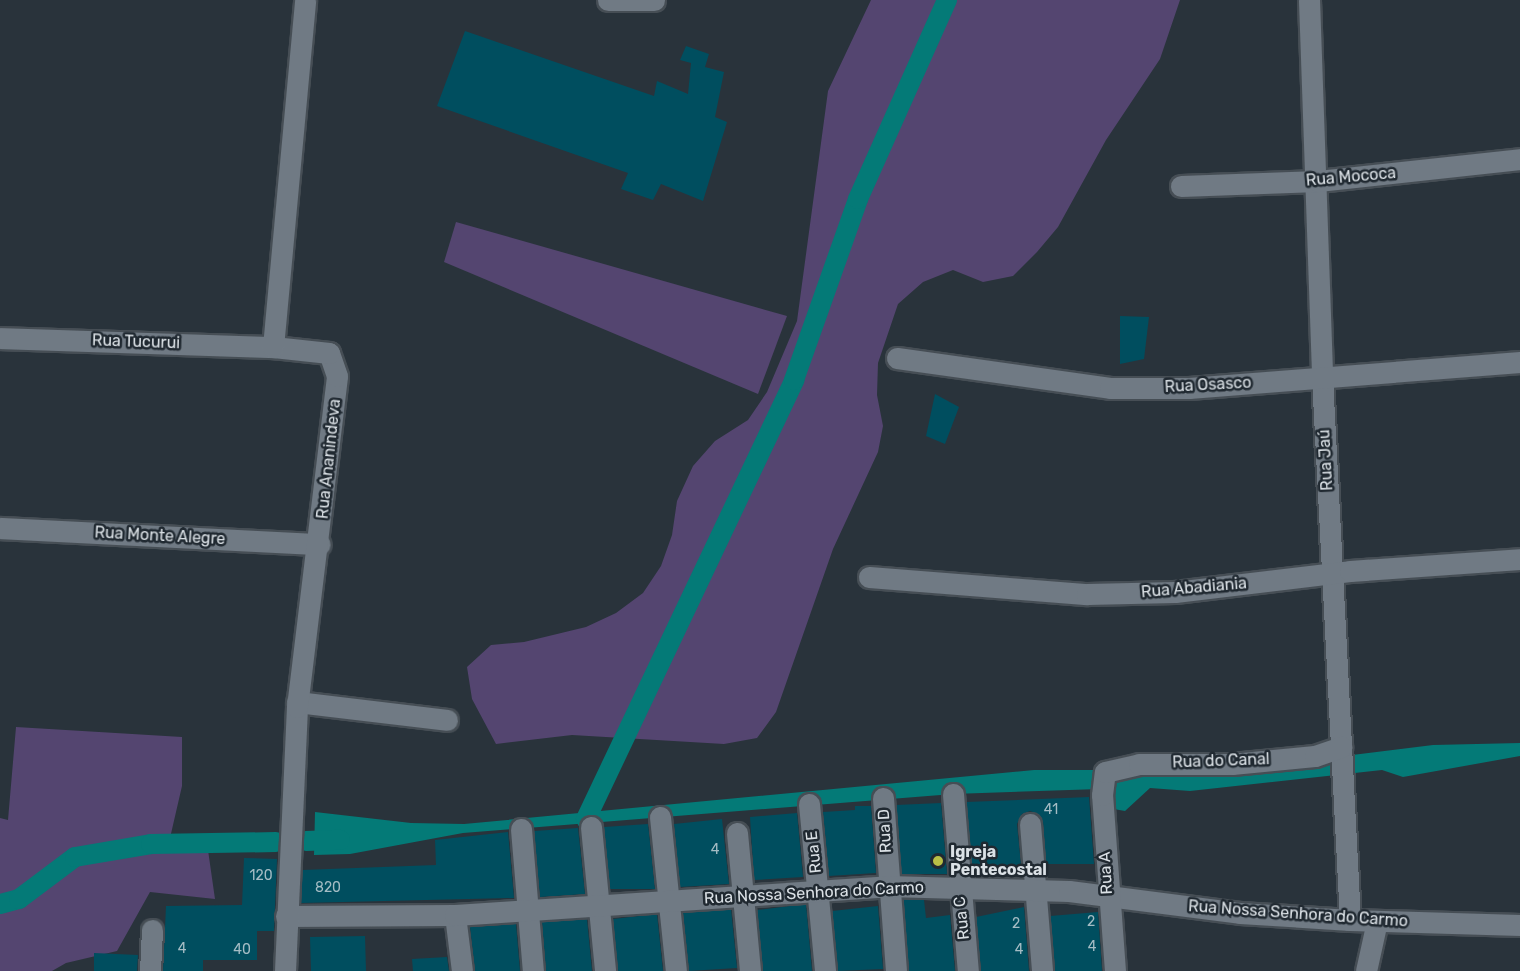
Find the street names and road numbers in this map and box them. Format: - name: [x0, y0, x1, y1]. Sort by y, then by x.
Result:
- street label: Rua Mococa: [1305, 163, 1397, 191]
- street label: Rua Tucurui: [91, 331, 181, 353]
- street label: Rua Osasco: [1164, 373, 1252, 397]
- street label: Rua Ananindeva: [313, 398, 345, 520]
- street label: Rua Jaú: [1315, 429, 1337, 491]
- street label: Rua Monte Alegre: [94, 523, 226, 549]
- street label: Rua Abadiania: [1140, 574, 1248, 602]
- street label: Rua do Canal: [1172, 750, 1270, 772]
- street label: Rua D: [874, 809, 896, 853]
- street label: Rua E: [802, 830, 826, 874]
- street label: Rua A: [1095, 851, 1117, 895]
- street label: Rua Nossa Senhora do Carmo: [704, 878, 924, 908]
- street label: Rua C: [950, 895, 974, 941]
- street label: Rua Nossa Senhora do Carmo: [1188, 897, 1408, 931]

